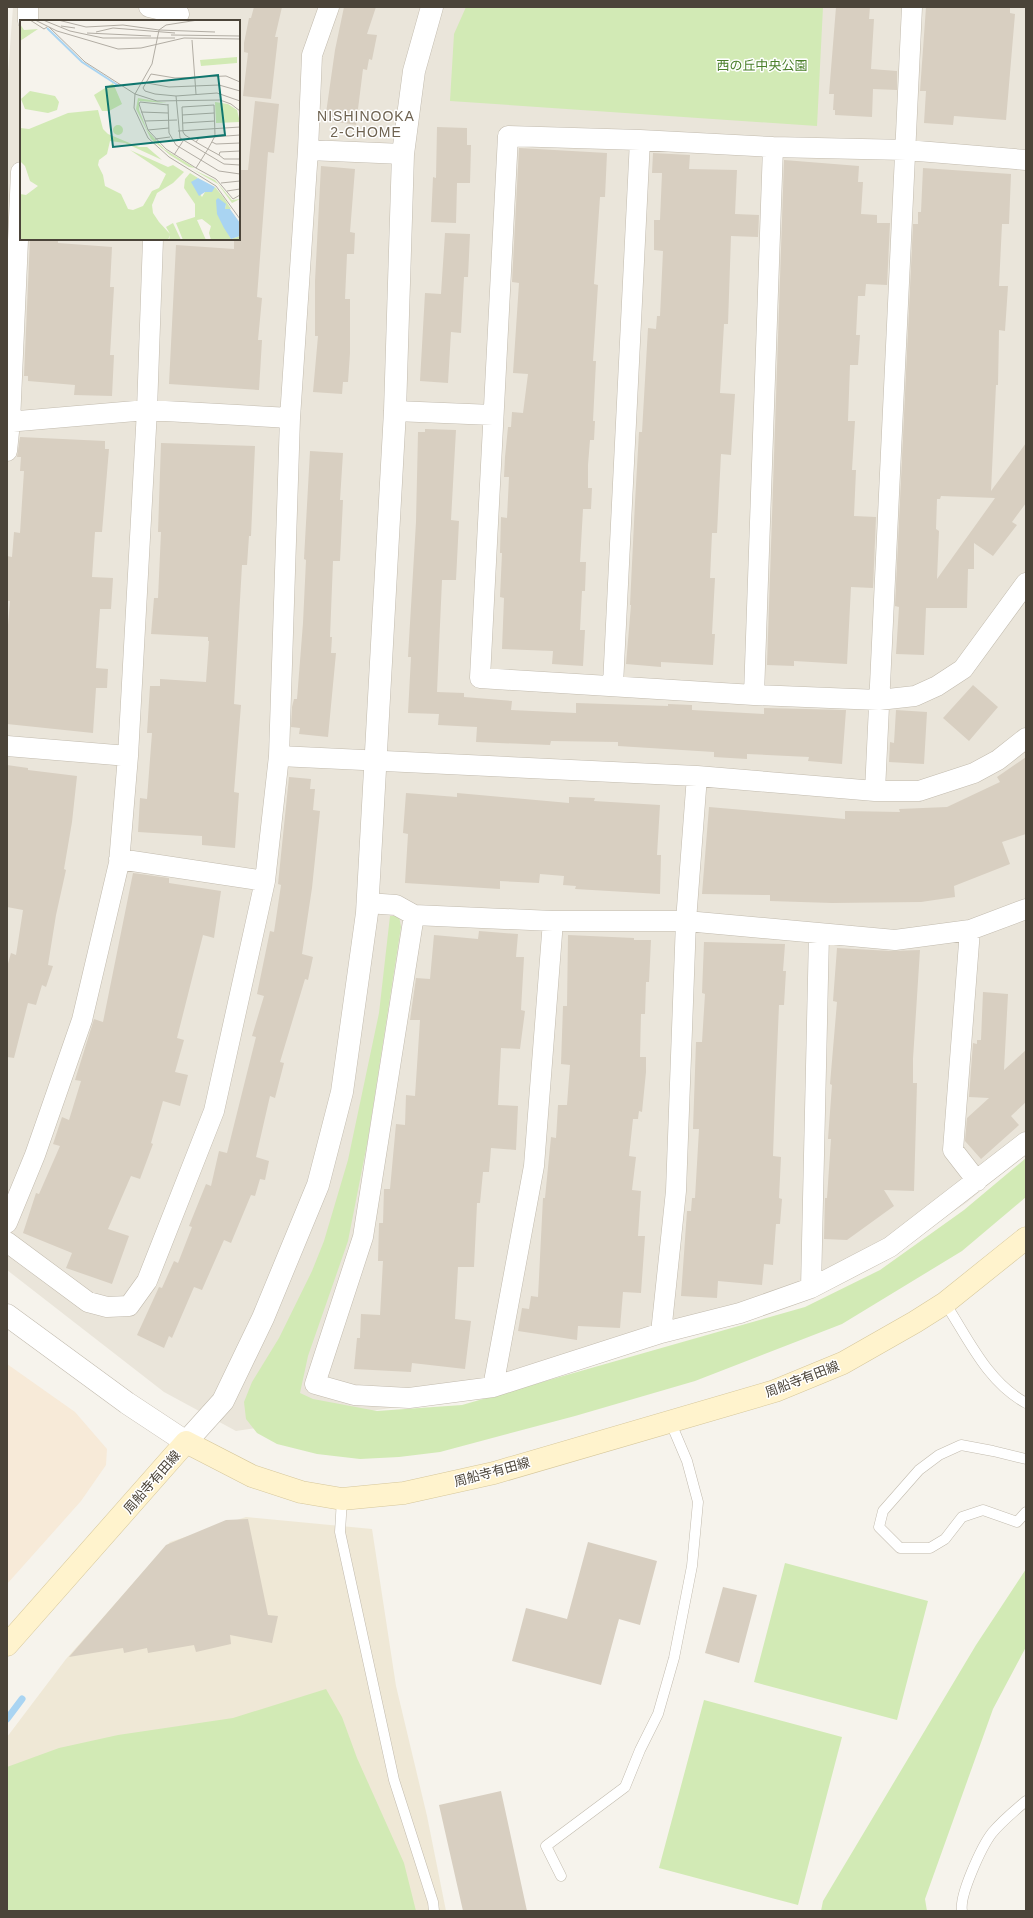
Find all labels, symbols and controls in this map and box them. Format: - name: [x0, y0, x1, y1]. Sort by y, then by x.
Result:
- inset map: [20, 20, 240, 240]
- park label: 西の丘中央公園: [716, 58, 808, 73]
- district label: NISHINOOKA 2-CHOME: [317, 108, 415, 140]
- street label: 周船寺有田線: [763, 1358, 841, 1400]
- street label: 周船寺有田線: [121, 1448, 183, 1516]
- street label: 周船寺有田線: [452, 1455, 532, 1489]

